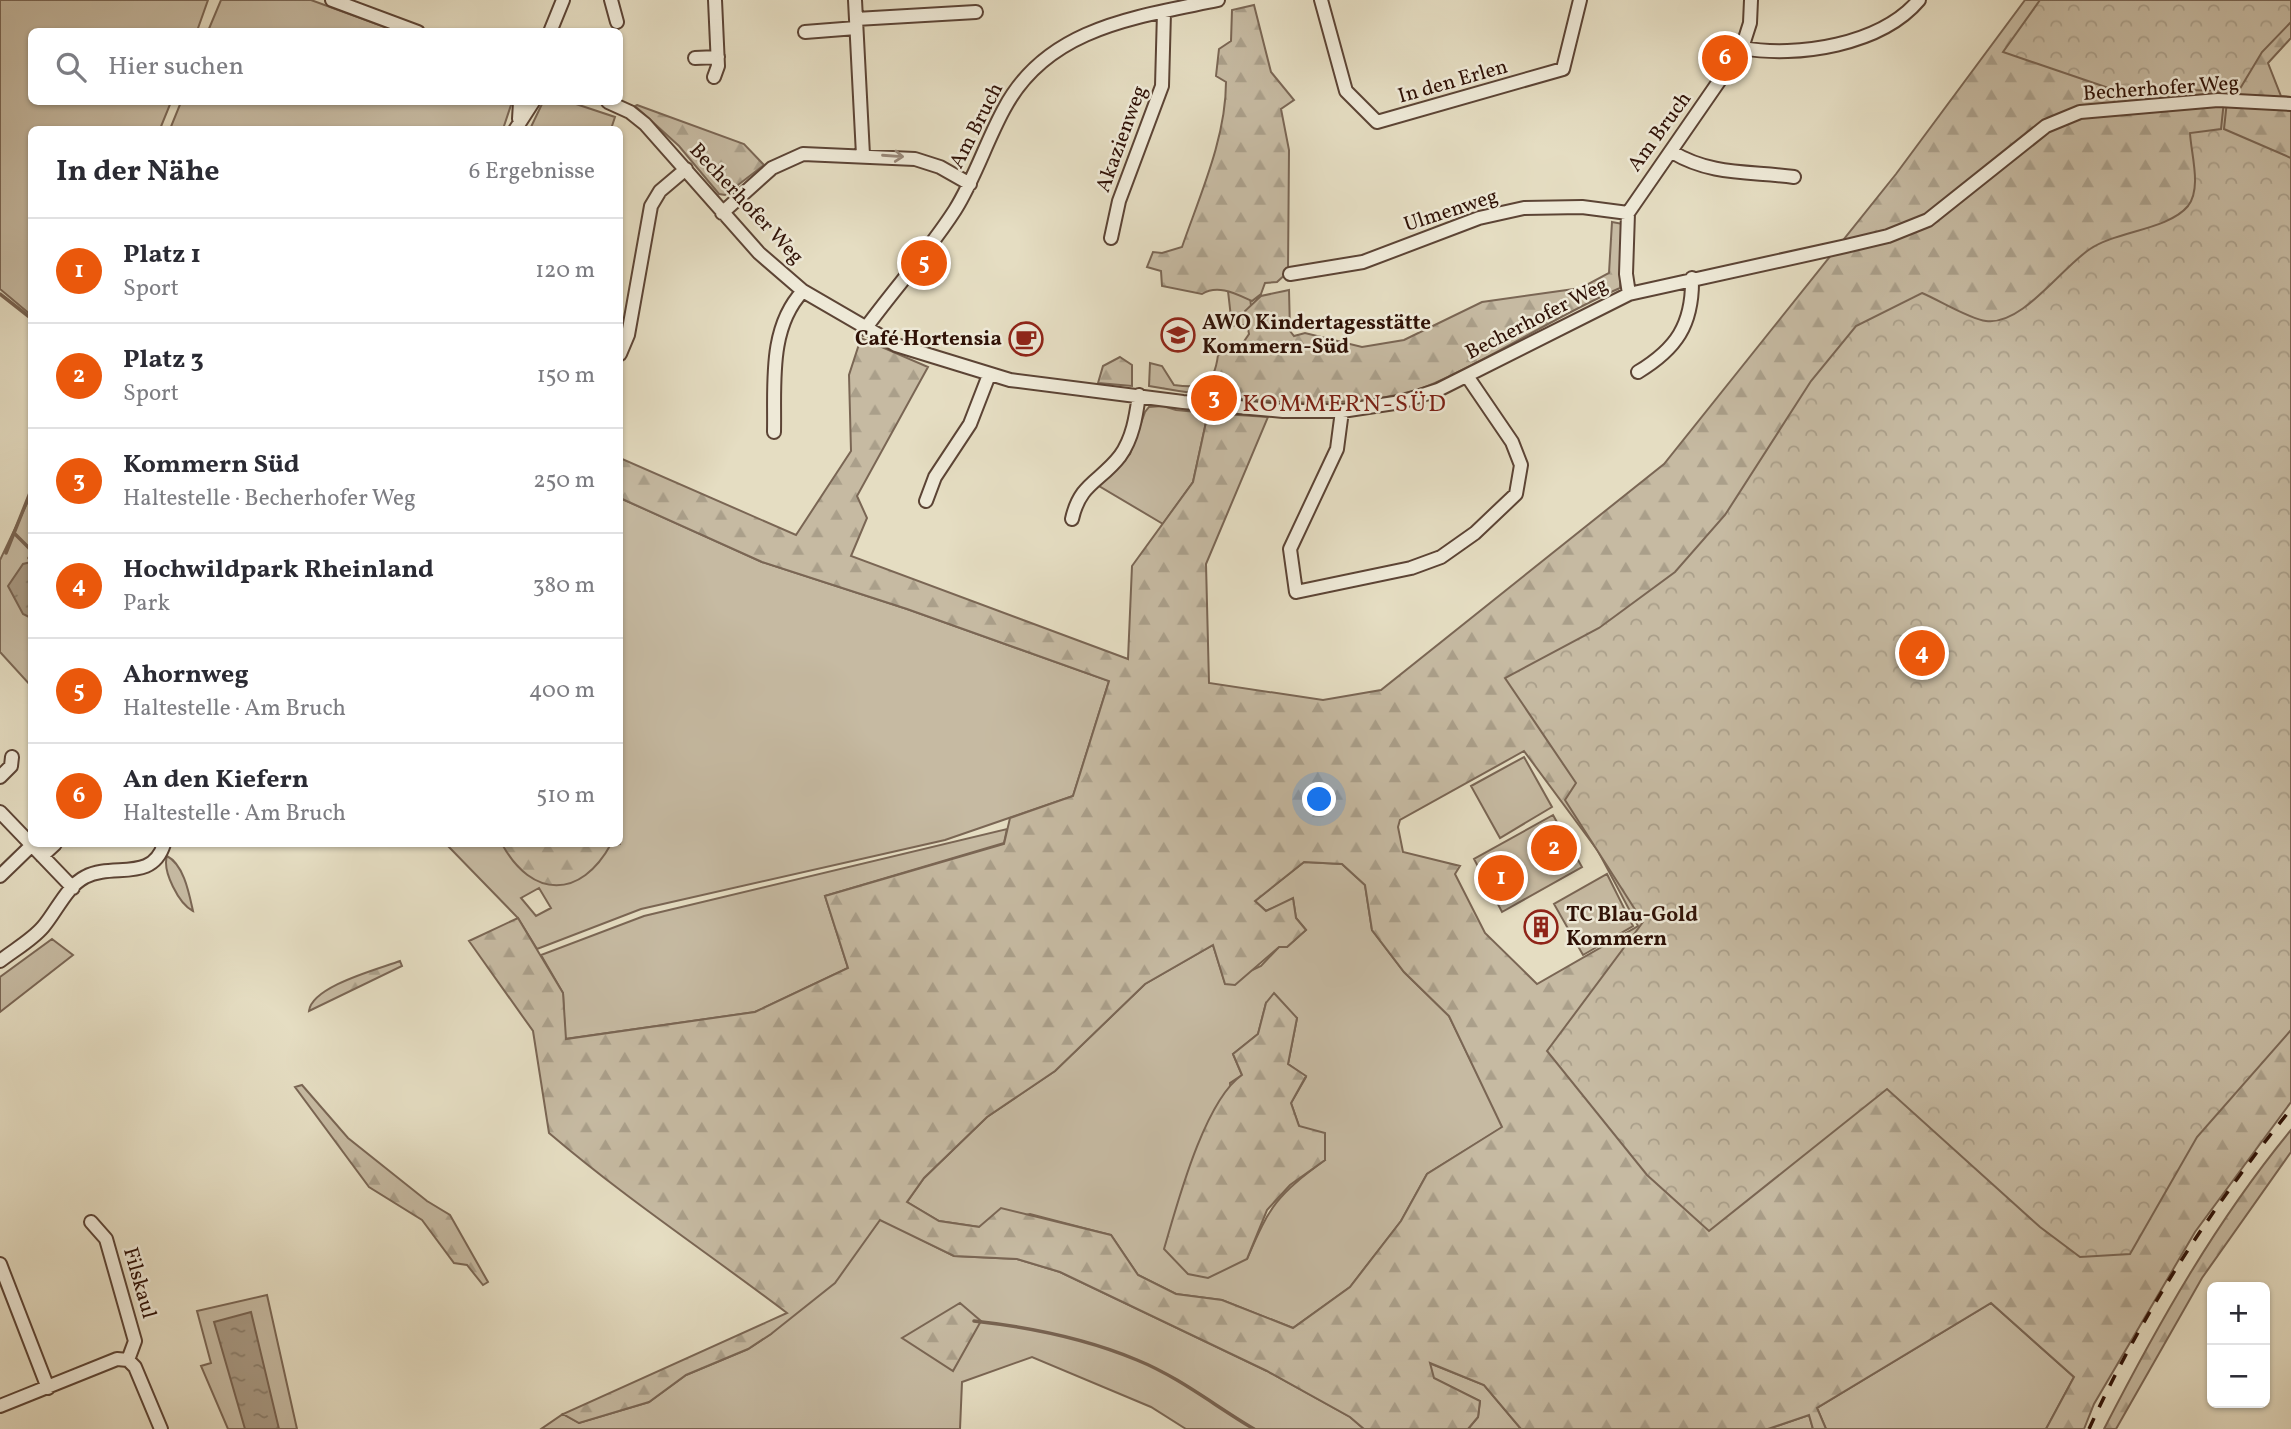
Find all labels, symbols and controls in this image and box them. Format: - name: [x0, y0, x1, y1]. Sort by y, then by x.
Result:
- search box: [28, 28, 623, 105]
- pin: 6: [1702, 32, 1748, 84]
- icon: search: [52, 48, 90, 86]
- text: Hier suchen: [108, 49, 244, 85]
- street label: In den Erlen: [1395, 53, 1511, 111]
- street label: Becherhofer Weg: [2082, 69, 2240, 109]
- street label: Am Bruch: [943, 78, 1011, 174]
- street label: Akazienweg: [1089, 81, 1155, 197]
- street label: Am Bruch: [1621, 86, 1699, 178]
- street label: Becherhofer Weg: [682, 137, 810, 271]
- one-way arrow: [881, 150, 904, 163]
- text: In der Nähe: [56, 151, 220, 193]
- text: 6 Ergebnisse: [469, 156, 595, 188]
- street label: Ulmenweg: [1400, 182, 1502, 240]
- text: Platz 1: [123, 237, 201, 273]
- pin: 5: [901, 237, 947, 289]
- text: 1: [74, 255, 84, 287]
- text: 120 m: [535, 255, 595, 287]
- street label: Becherhofer Weg: [1461, 271, 1613, 367]
- text: Sport: [123, 273, 179, 305]
- place label: AWO Kindertagesstätte Kommern-Süd: [1202, 309, 1431, 362]
- school or university icon: AWO Kindertagesstätte Kommern-Süd: [1159, 316, 1197, 354]
- cafe icon: Café Hortensia: [1007, 320, 1045, 358]
- place label: Café Hortensia: [855, 325, 1002, 354]
- text: Platz 3: [123, 342, 204, 378]
- text: 2: [73, 360, 85, 392]
- text: 150 m: [537, 360, 595, 392]
- pin: 3: [1191, 372, 1237, 424]
- text: Sport: [123, 378, 179, 410]
- district label: KOMMERN-SÜD: [1242, 388, 1448, 422]
- text: Kommern Süd: [123, 447, 300, 483]
- text: 3: [73, 465, 85, 497]
- text: 250 m: [533, 465, 595, 497]
- text: Haltestelle · Becherhofer Weg: [123, 483, 416, 515]
- text: Hochwildpark Rheinland: [123, 552, 434, 588]
- text: 4: [72, 570, 86, 602]
- text: 380 m: [533, 570, 595, 602]
- text: Park: [123, 588, 170, 620]
- pin: 4: [1899, 627, 1945, 679]
- text: Ahornweg: [123, 657, 249, 693]
- text: 5: [73, 675, 85, 707]
- text: 400 m: [529, 675, 595, 707]
- text: Haltestelle · Am Bruch: [123, 693, 346, 725]
- text: An den Kiefern: [123, 762, 309, 798]
- text: 6: [73, 780, 85, 812]
- text: 510 m: [536, 780, 595, 812]
- your location: [1302, 782, 1336, 816]
- text: Haltestelle · Am Bruch: [123, 798, 346, 830]
- pin: 2: [1531, 822, 1577, 874]
- pin: 1: [1478, 852, 1524, 904]
- place label: TC Blau-Gold Kommern: [1566, 901, 1698, 954]
- building icon: TC Blau-Gold Kommern: [1522, 908, 1560, 946]
- street label: Filskaul: [115, 1244, 163, 1322]
- map controls: [2207, 1282, 2270, 1408]
- button: +: [2207, 1282, 2270, 1345]
- button: −: [2207, 1345, 2270, 1408]

